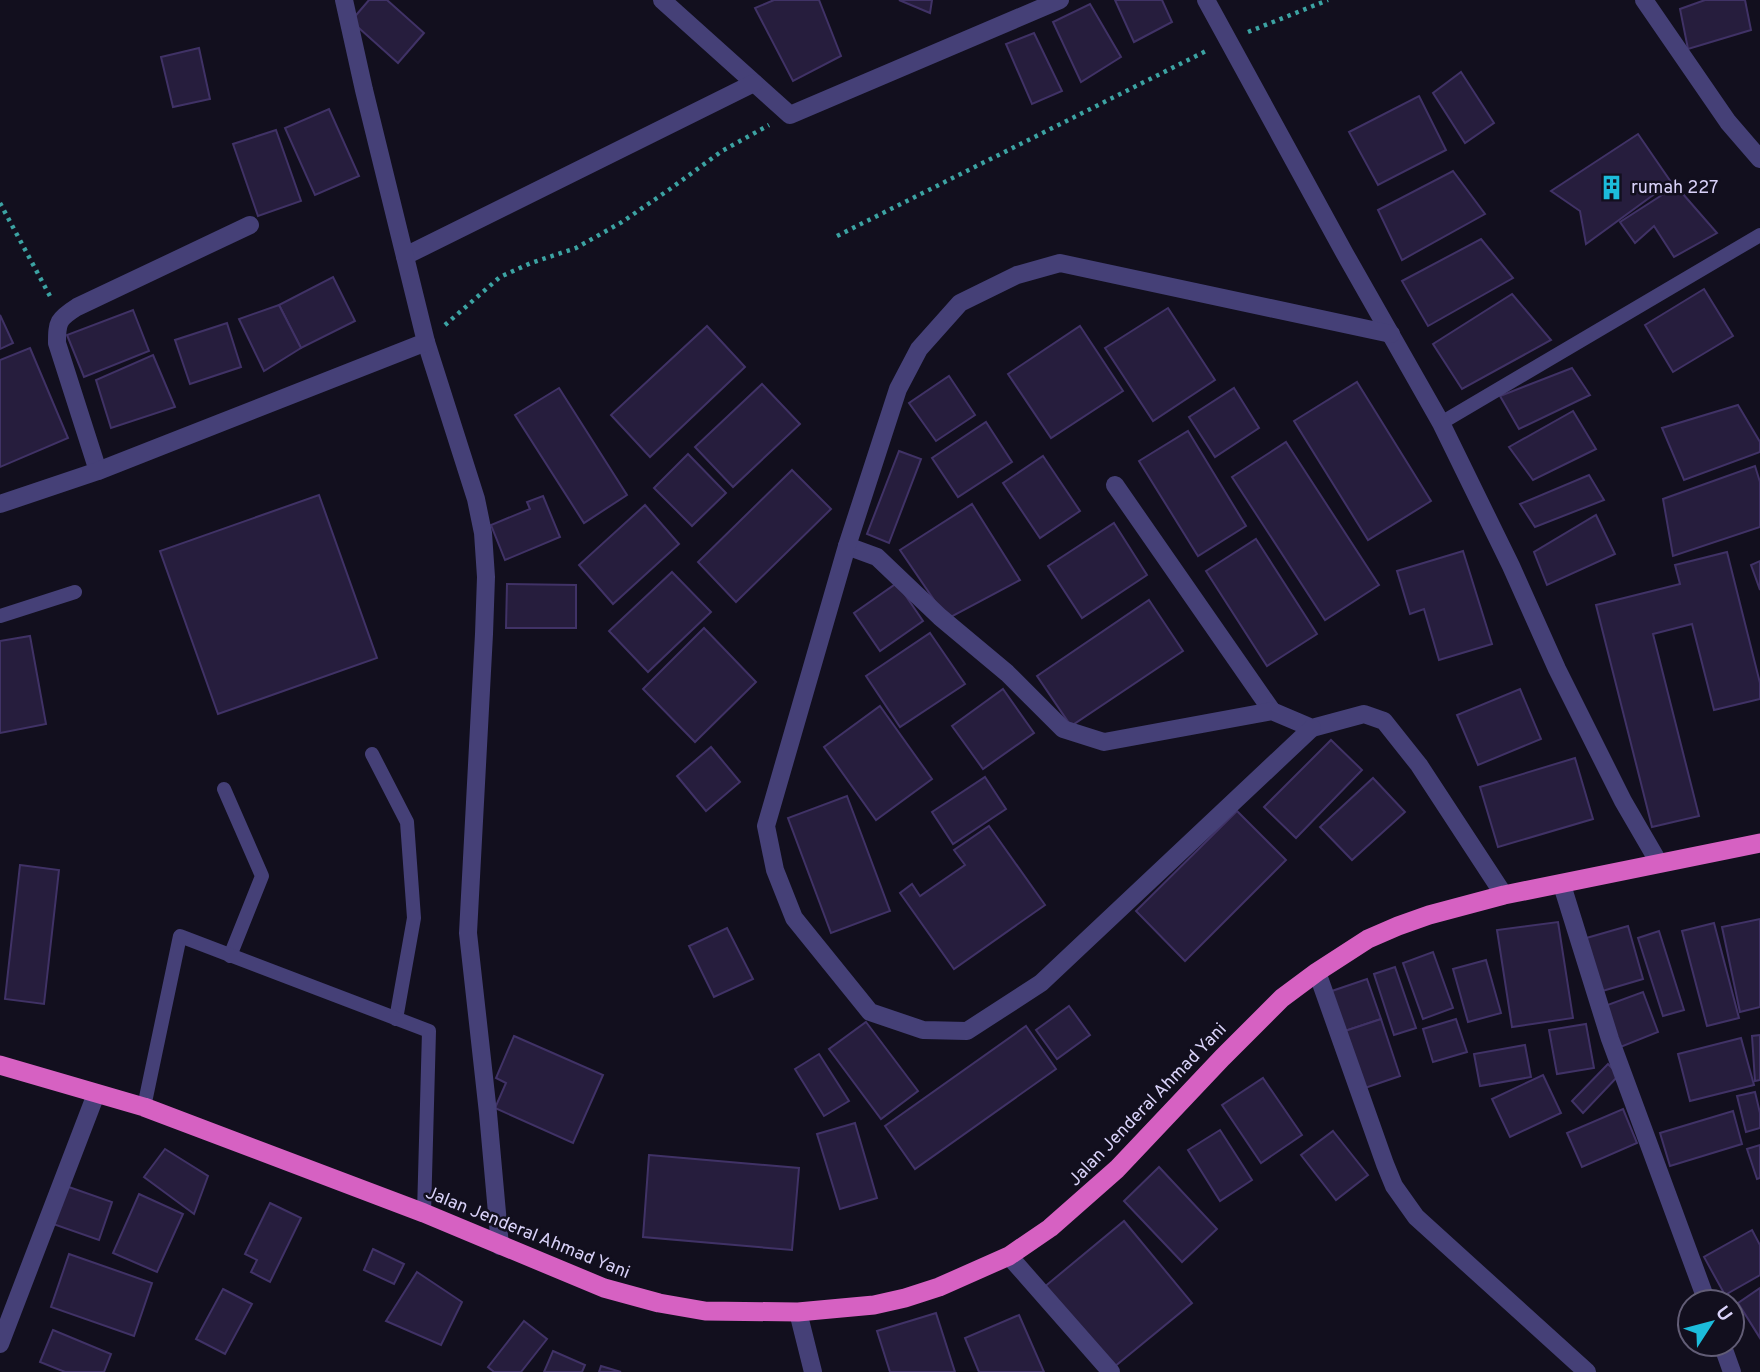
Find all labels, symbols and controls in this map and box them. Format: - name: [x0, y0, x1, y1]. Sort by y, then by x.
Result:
- building icon: rumah 227: [1597, 173, 1625, 201]
- place label: rumah 227: [1631, 177, 1719, 200]
- street label: Jalan Jenderal Ahmad Yani: [1064, 1018, 1232, 1192]
- street label: Jalan Jenderal Ahmad Yani: [422, 1182, 633, 1285]
- north arrow: [1676, 1288, 1746, 1358]
- text: U: [1709, 1302, 1737, 1327]

